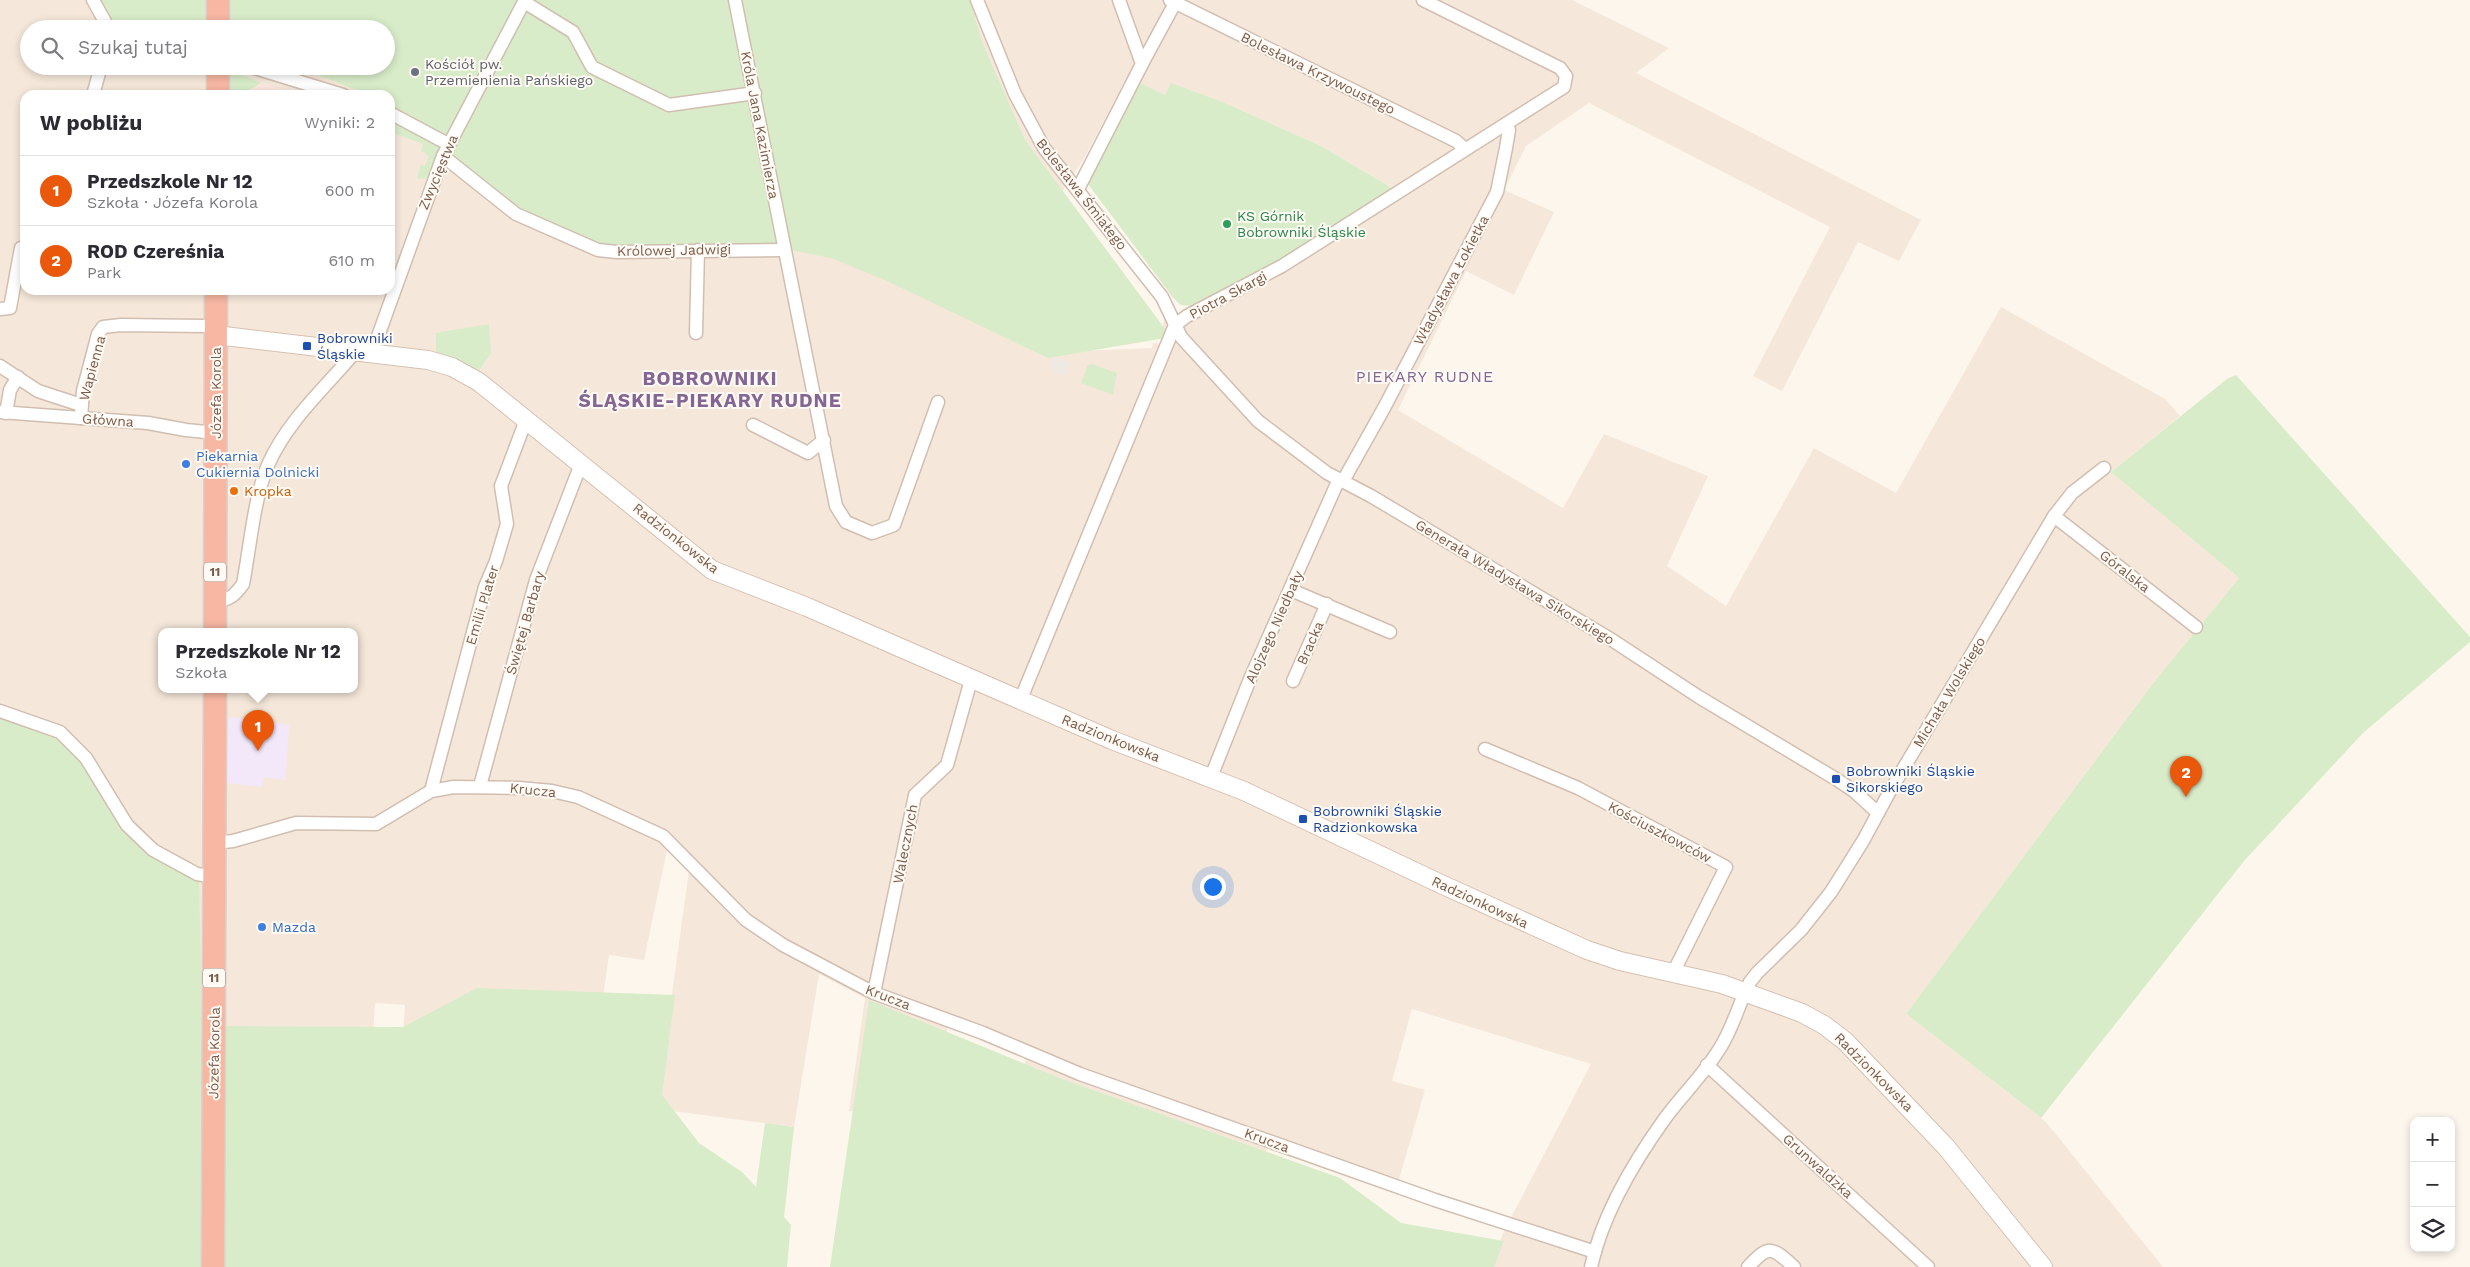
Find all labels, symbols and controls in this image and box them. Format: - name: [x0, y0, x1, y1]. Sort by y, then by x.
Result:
- search box: [20, 20, 395, 75]
- street label: Bolesława Krzywoustego: [1238, 29, 1398, 117]
- icon: search: [38, 34, 66, 62]
- text: Szukaj tutaj: [78, 36, 188, 59]
- street label: Króla Jana Kazimierza: [738, 50, 782, 200]
- place label: Kościół pw. Przemienienia Pańskiego: [425, 56, 593, 88]
- marker: Kościół pw. Przemienienia Pańskiego: [409, 66, 421, 78]
- text: W pobliżu: [40, 110, 142, 135]
- text: Wyniki: 2: [304, 113, 375, 132]
- street label: Zwycięstwa: [415, 132, 461, 212]
- street label: Bolesława Śmiałego: [1033, 135, 1131, 253]
- text: Przedszkole Nr 12: [87, 170, 253, 193]
- text: 1: [53, 181, 59, 200]
- text: 600 m: [325, 181, 375, 200]
- text: Szkoła · Józefa Korola: [87, 193, 258, 212]
- place label: KS Górnik Bobrowniki Śląskie: [1237, 208, 1366, 240]
- street label: Władysława Łokietka: [1410, 212, 1492, 348]
- marker: KS Górnik Bobrowniki Śląskie: [1221, 218, 1233, 230]
- text: ROD Czereśnia: [87, 240, 224, 263]
- street label: Królowej Jadwigi: [617, 241, 731, 259]
- text: 2: [51, 251, 61, 270]
- text: 610 m: [328, 251, 375, 270]
- text: Park: [87, 263, 121, 282]
- street label: Piotra Skargi: [1186, 268, 1270, 322]
- place label: Bobrowniki Śląskie: [317, 330, 393, 362]
- street label: Wapienna: [76, 334, 108, 402]
- marker: Bobrowniki Śląskie: [301, 340, 313, 352]
- street label: Józefa Korola: [208, 347, 224, 439]
- district label: BOBROWNIKI ŚLĄSKIE-PIEKARY RUDNE: [578, 367, 842, 412]
- district label: PIEKARY RUDNE: [1356, 367, 1494, 386]
- street label: Główna: [82, 410, 134, 430]
- place label: Piekarnia Cukiernia Dolnicki: [196, 448, 319, 480]
- marker: Piekarnia Cukiernia Dolnicki: [180, 458, 192, 470]
- place label: Kropka: [244, 483, 292, 499]
- marker: Kropka: [228, 485, 240, 497]
- street label: Radzionkowska: [630, 499, 722, 577]
- street label: Generała Władysława Sikorskiego: [1413, 516, 1617, 648]
- street label: Góralska: [2097, 546, 2153, 596]
- road number: 11: [204, 562, 226, 582]
- street label: Emilii Plater: [462, 563, 502, 647]
- street label: Alojzego Niedbały: [1242, 567, 1306, 686]
- street label: Świętej Barbary: [503, 569, 548, 677]
- street label: Bracka: [1293, 619, 1327, 667]
- popup: [158, 628, 358, 693]
- street label: Michała Wolskiego: [1910, 634, 1988, 750]
- text: Przedszkole Nr 12: [175, 640, 341, 663]
- text: Szkoła: [175, 663, 227, 682]
- pin: 1: [242, 710, 274, 751]
- street label: Radzionkowska: [1059, 711, 1163, 765]
- pin: 2: [2170, 756, 2202, 797]
- place label: Bobrowniki Śląskie Sikorskiego: [1846, 763, 1975, 795]
- marker: Bobrowniki Śląskie Sikorskiego: [1830, 773, 1842, 785]
- street label: Krucza: [509, 780, 557, 800]
- street label: Kościuszkowców: [1606, 798, 1715, 866]
- street label: Walecznych: [889, 803, 921, 885]
- place label: Bobrowniki Śląskie Radzionkowska: [1313, 803, 1442, 835]
- marker: Bobrowniki Śląskie Radzionkowska: [1297, 813, 1309, 825]
- street label: Radzionkowska: [1429, 873, 1531, 931]
- your location: [1200, 874, 1226, 900]
- place label: Mazda: [272, 919, 316, 935]
- marker: Mazda: [256, 921, 268, 933]
- road number: 11: [203, 968, 225, 988]
- street label: Krucza: [863, 981, 913, 1013]
- street label: Józefa Korola: [205, 1007, 223, 1099]
- street label: Radzionkowska: [1831, 1029, 1917, 1115]
- map controls: [2410, 1117, 2455, 1252]
- button: +: [2410, 1117, 2455, 1162]
- street label: Krucza: [1242, 1124, 1292, 1156]
- street label: Grunwaldzka: [1780, 1130, 1856, 1202]
- button: −: [2410, 1162, 2455, 1207]
- button: layers: [2410, 1207, 2455, 1252]

